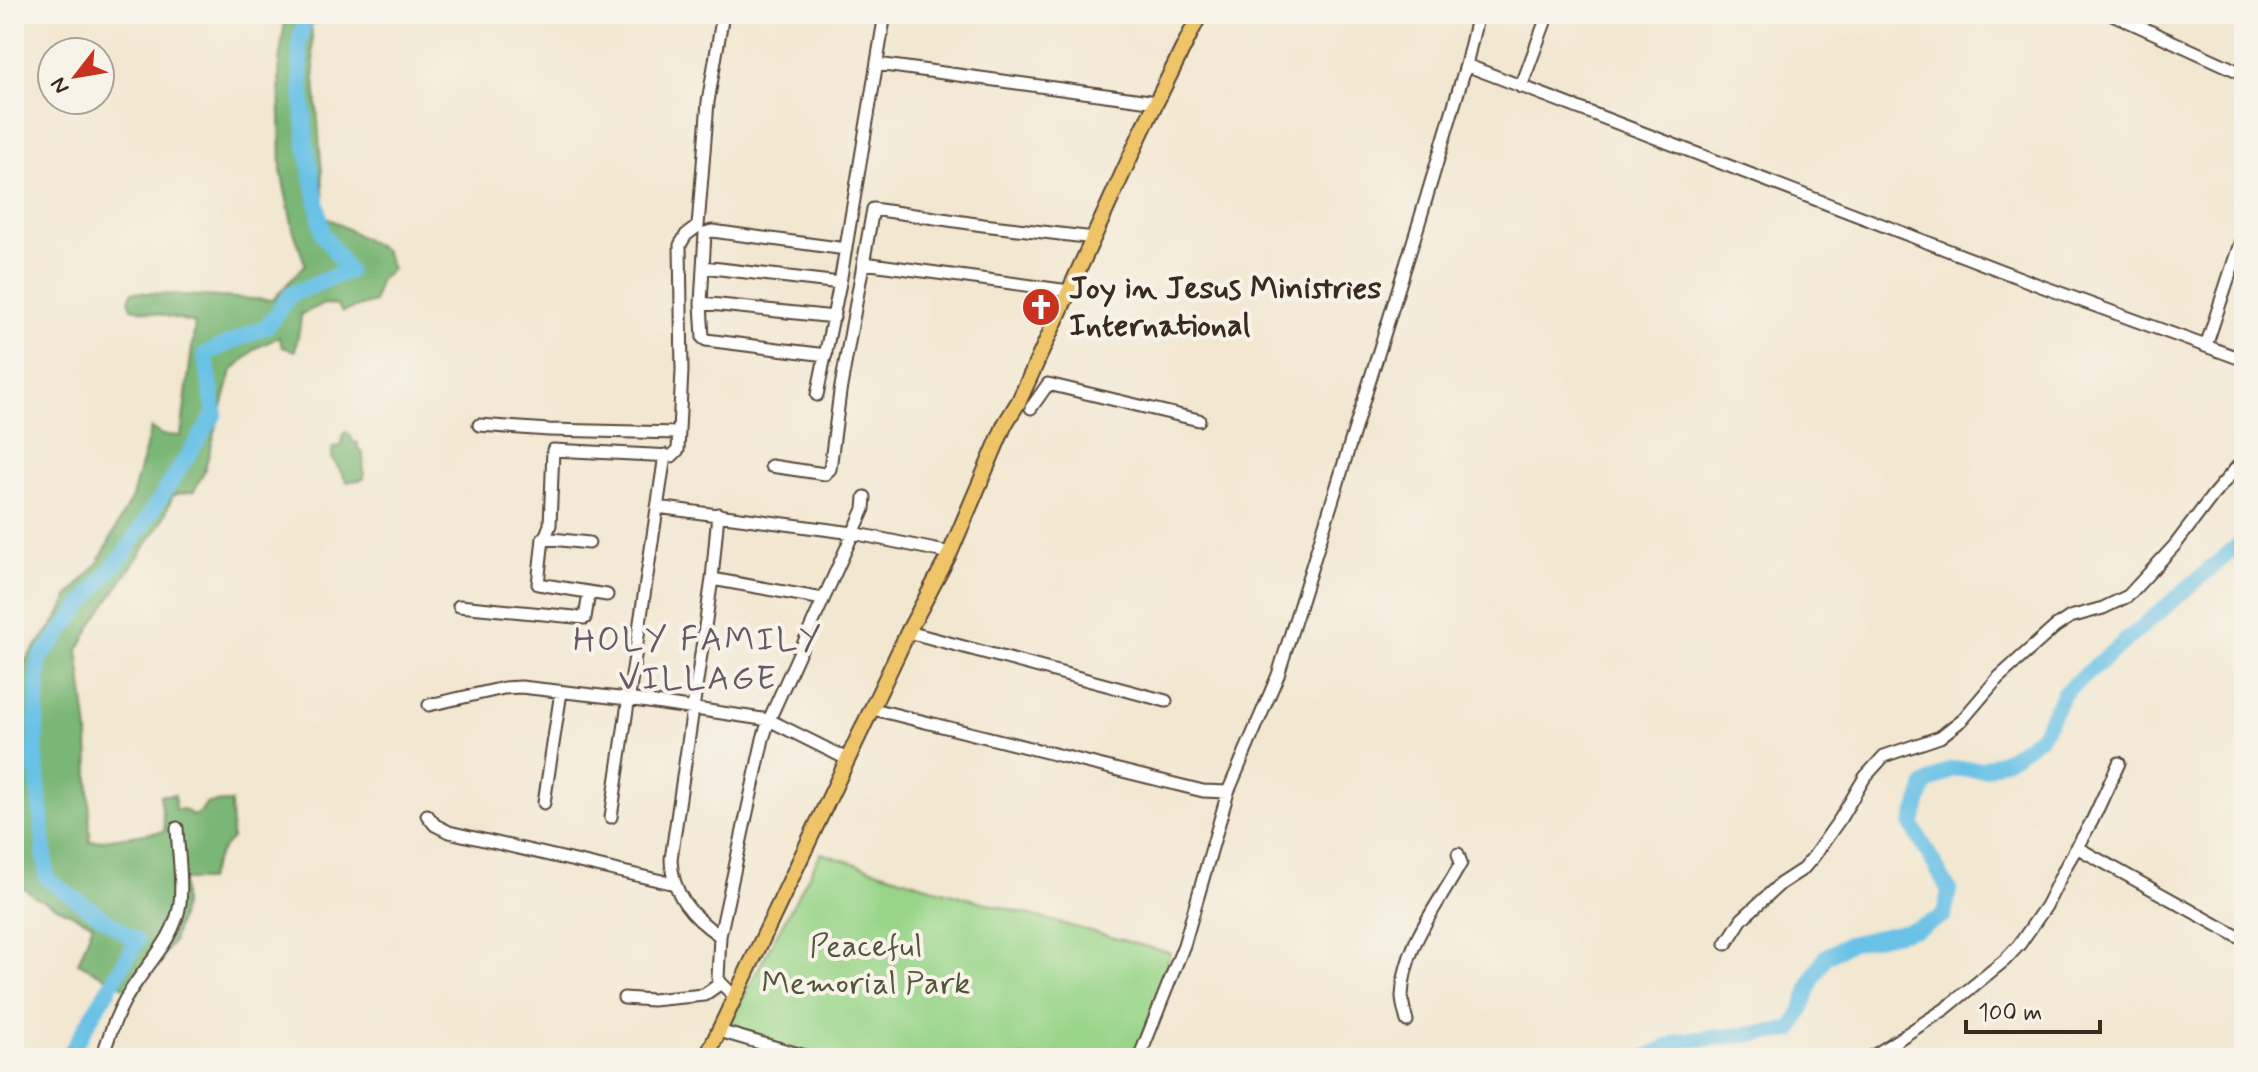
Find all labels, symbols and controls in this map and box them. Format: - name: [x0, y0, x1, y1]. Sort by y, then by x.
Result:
- north arrow: [36, 36, 116, 116]
- text: N: [45, 72, 76, 99]
- place label: Joy in Jesus Ministries International: [1069, 268, 1382, 347]
- church icon: Joy in Jesus Ministries International: [1020, 286, 1062, 328]
- district label: HOLY FAMILY VILLAGE: [573, 618, 823, 702]
- park label: Peaceful Memorial Park: [761, 926, 971, 1005]
- scale bar: [1966, 984, 2100, 1034]
- text: 100 m: [1978, 998, 2042, 1029]

